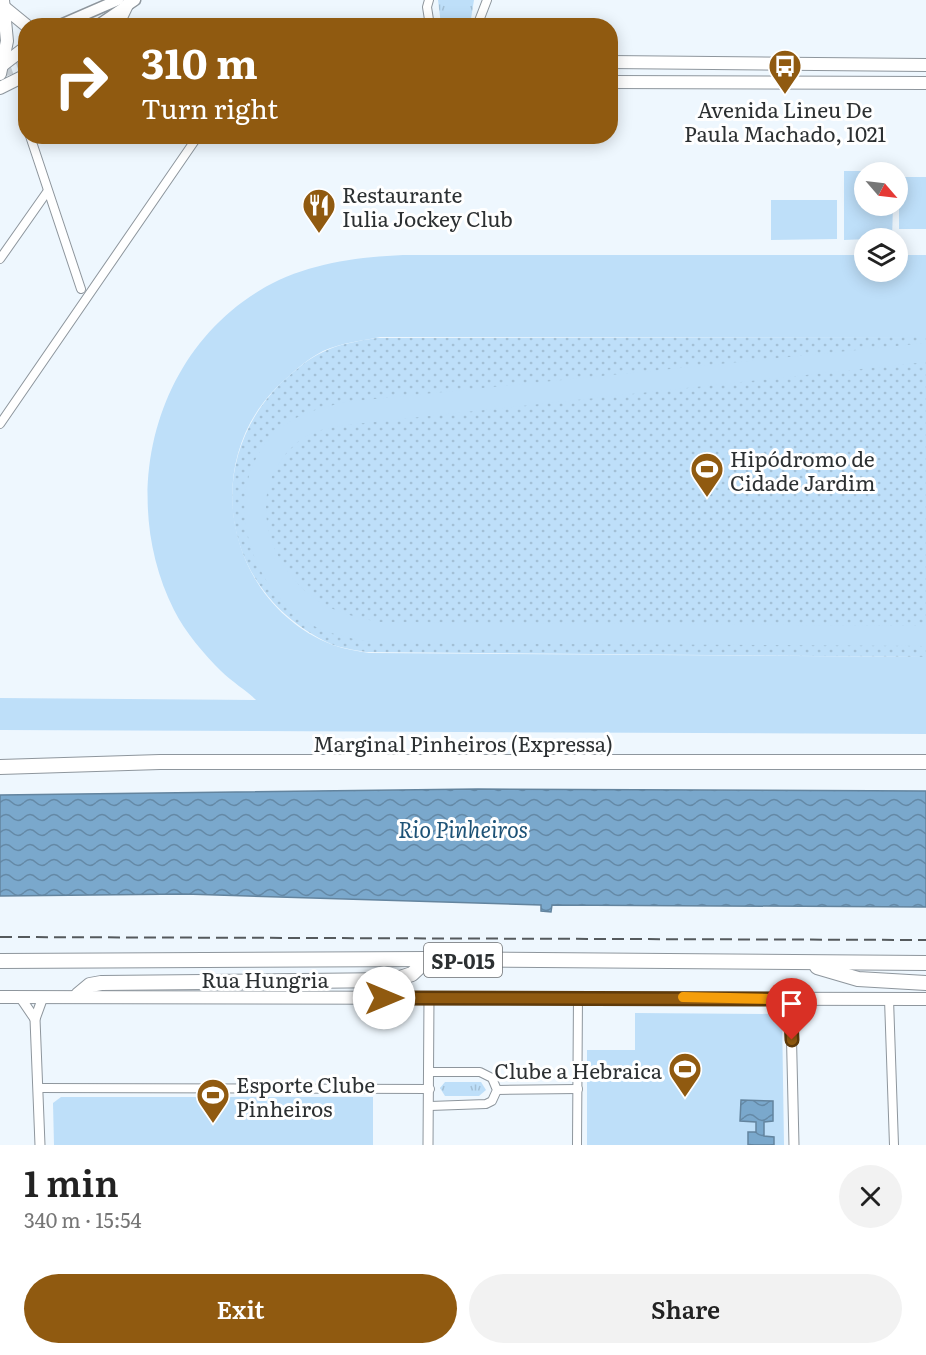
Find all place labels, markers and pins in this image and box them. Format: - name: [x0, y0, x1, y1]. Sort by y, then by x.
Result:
- bus stop icon: Avenida Lineu De Paula Machado, 1021: [767, 48, 803, 95]
- place label: Avenida Lineu De Paula Machado, 1021: [684, 93, 886, 148]
- place label: Restaurante Iulia Jockey Club: [342, 178, 513, 233]
- restaurant icon: Restaurante Iulia Jockey Club: [301, 187, 337, 234]
- place label: Hipódromo de Cidade Jardim: [730, 442, 875, 497]
- sports icon: Hipódromo de Cidade Jardim: [689, 451, 725, 498]
- pin: [766, 978, 817, 1040]
- sports icon: Clube a Hebraica: [667, 1051, 703, 1098]
- place label: Clube a Hebraica: [494, 1054, 663, 1085]
- place label: Esporte Clube Pinheiros: [236, 1068, 375, 1123]
- sports icon: Esporte Clube Pinheiros: [195, 1077, 231, 1124]

